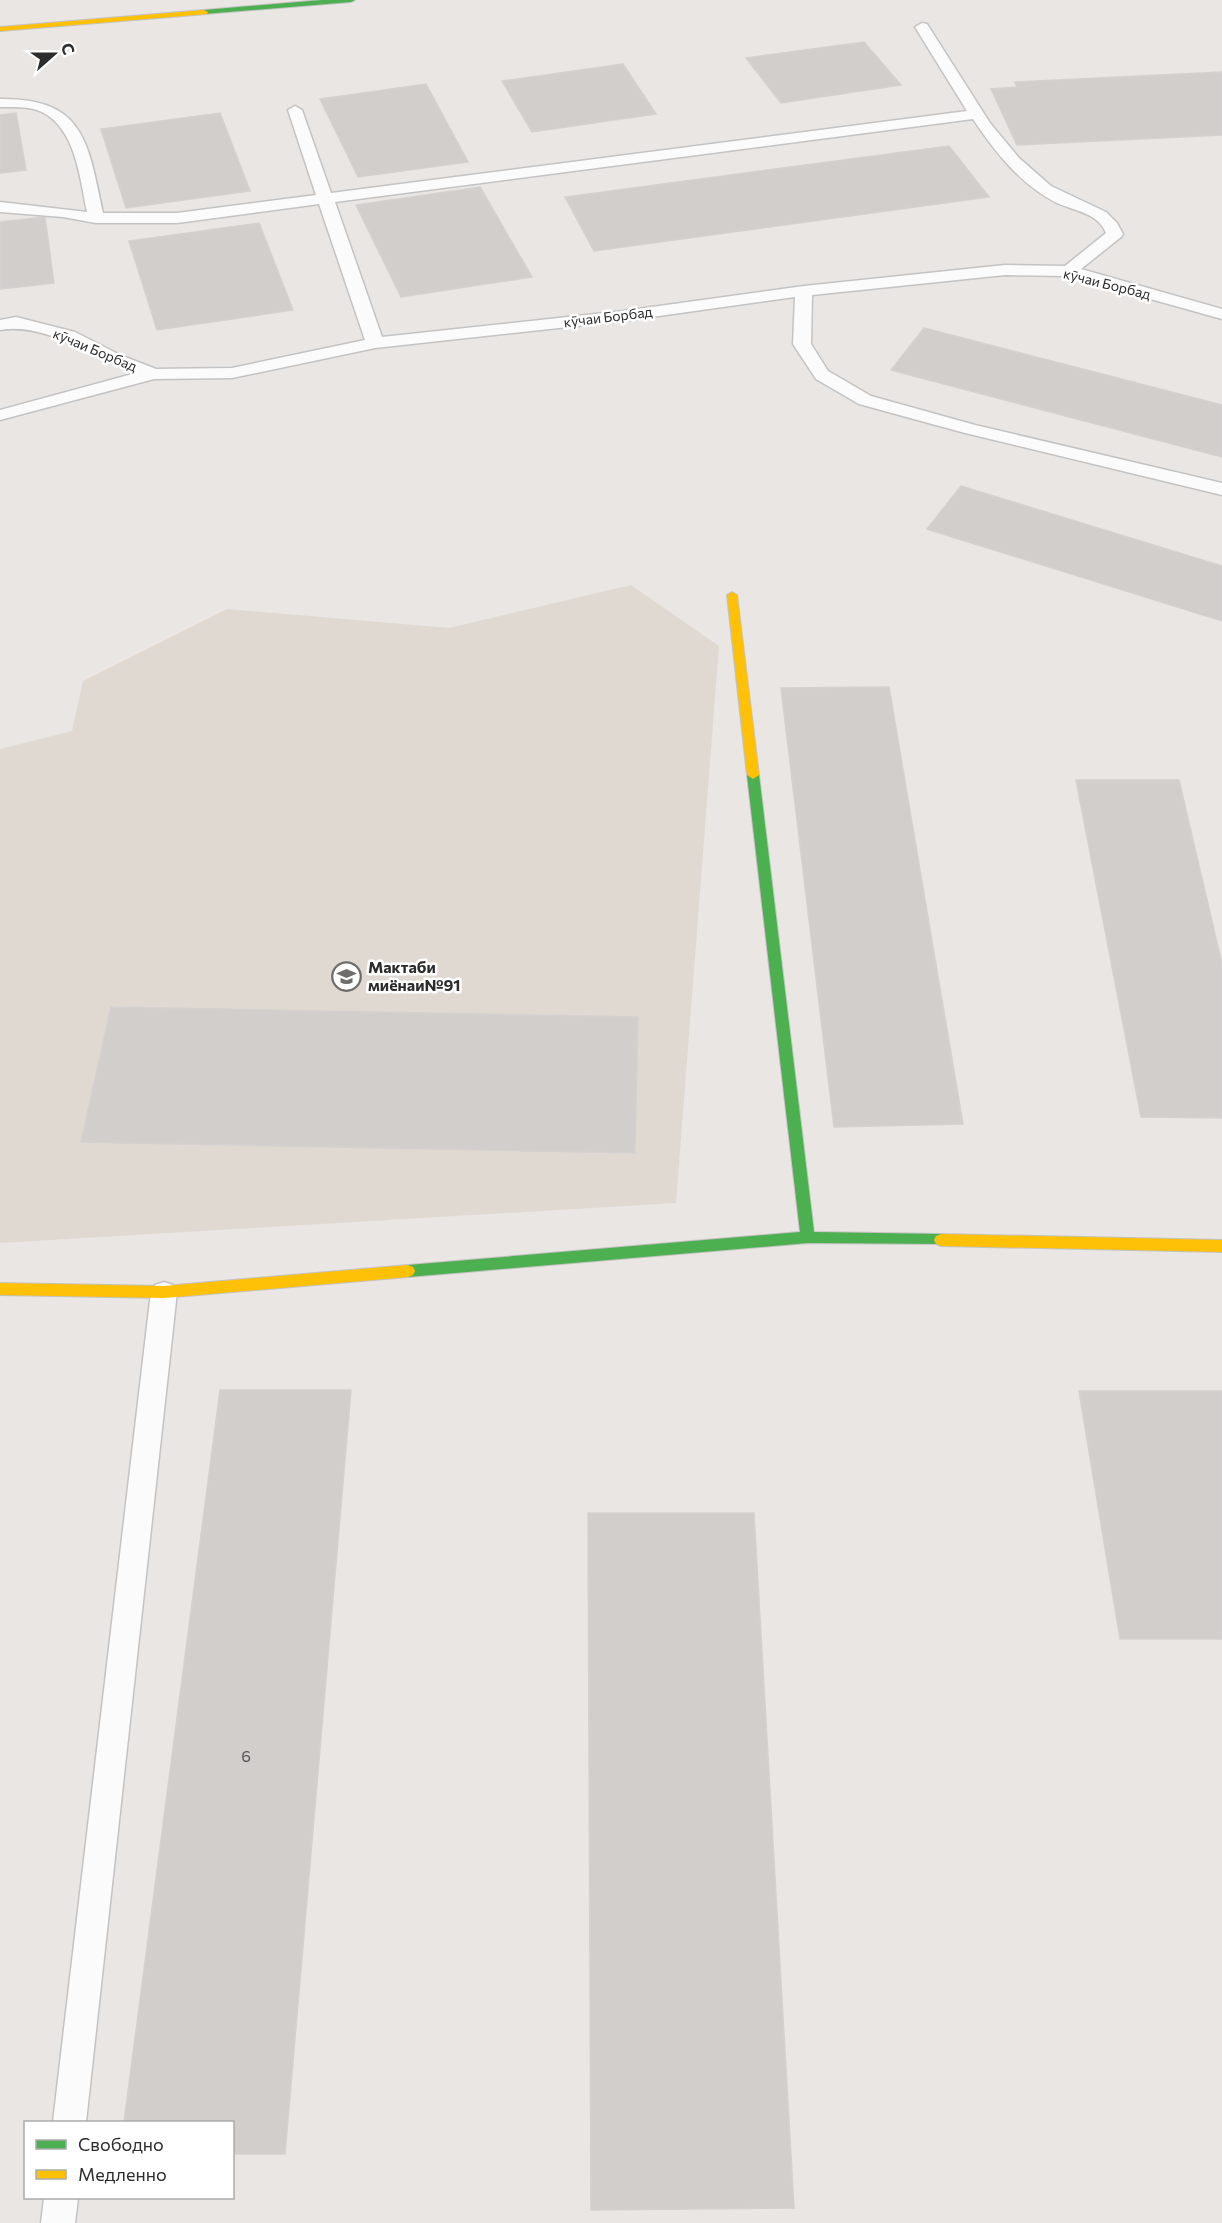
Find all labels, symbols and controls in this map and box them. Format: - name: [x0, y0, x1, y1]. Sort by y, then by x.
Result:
- north arrow: [24, 24, 84, 84]
- text: С: [58, 40, 79, 57]
- street label: кӯчаи Борбад: [1062, 264, 1153, 303]
- street label: кӯчаи Борбад: [563, 303, 653, 330]
- street label: кӯчаи Борбад: [51, 324, 140, 375]
- place label: Мактаби миёнаи№91: [368, 957, 461, 994]
- school or university icon: Мактаби миёнаи№91: [331, 960, 363, 992]
- house number: 6: [241, 1746, 251, 1765]
- legend: [24, 2121, 234, 2199]
- text: Свободно: [78, 2133, 164, 2155]
- text: Медленно: [78, 2163, 167, 2185]

